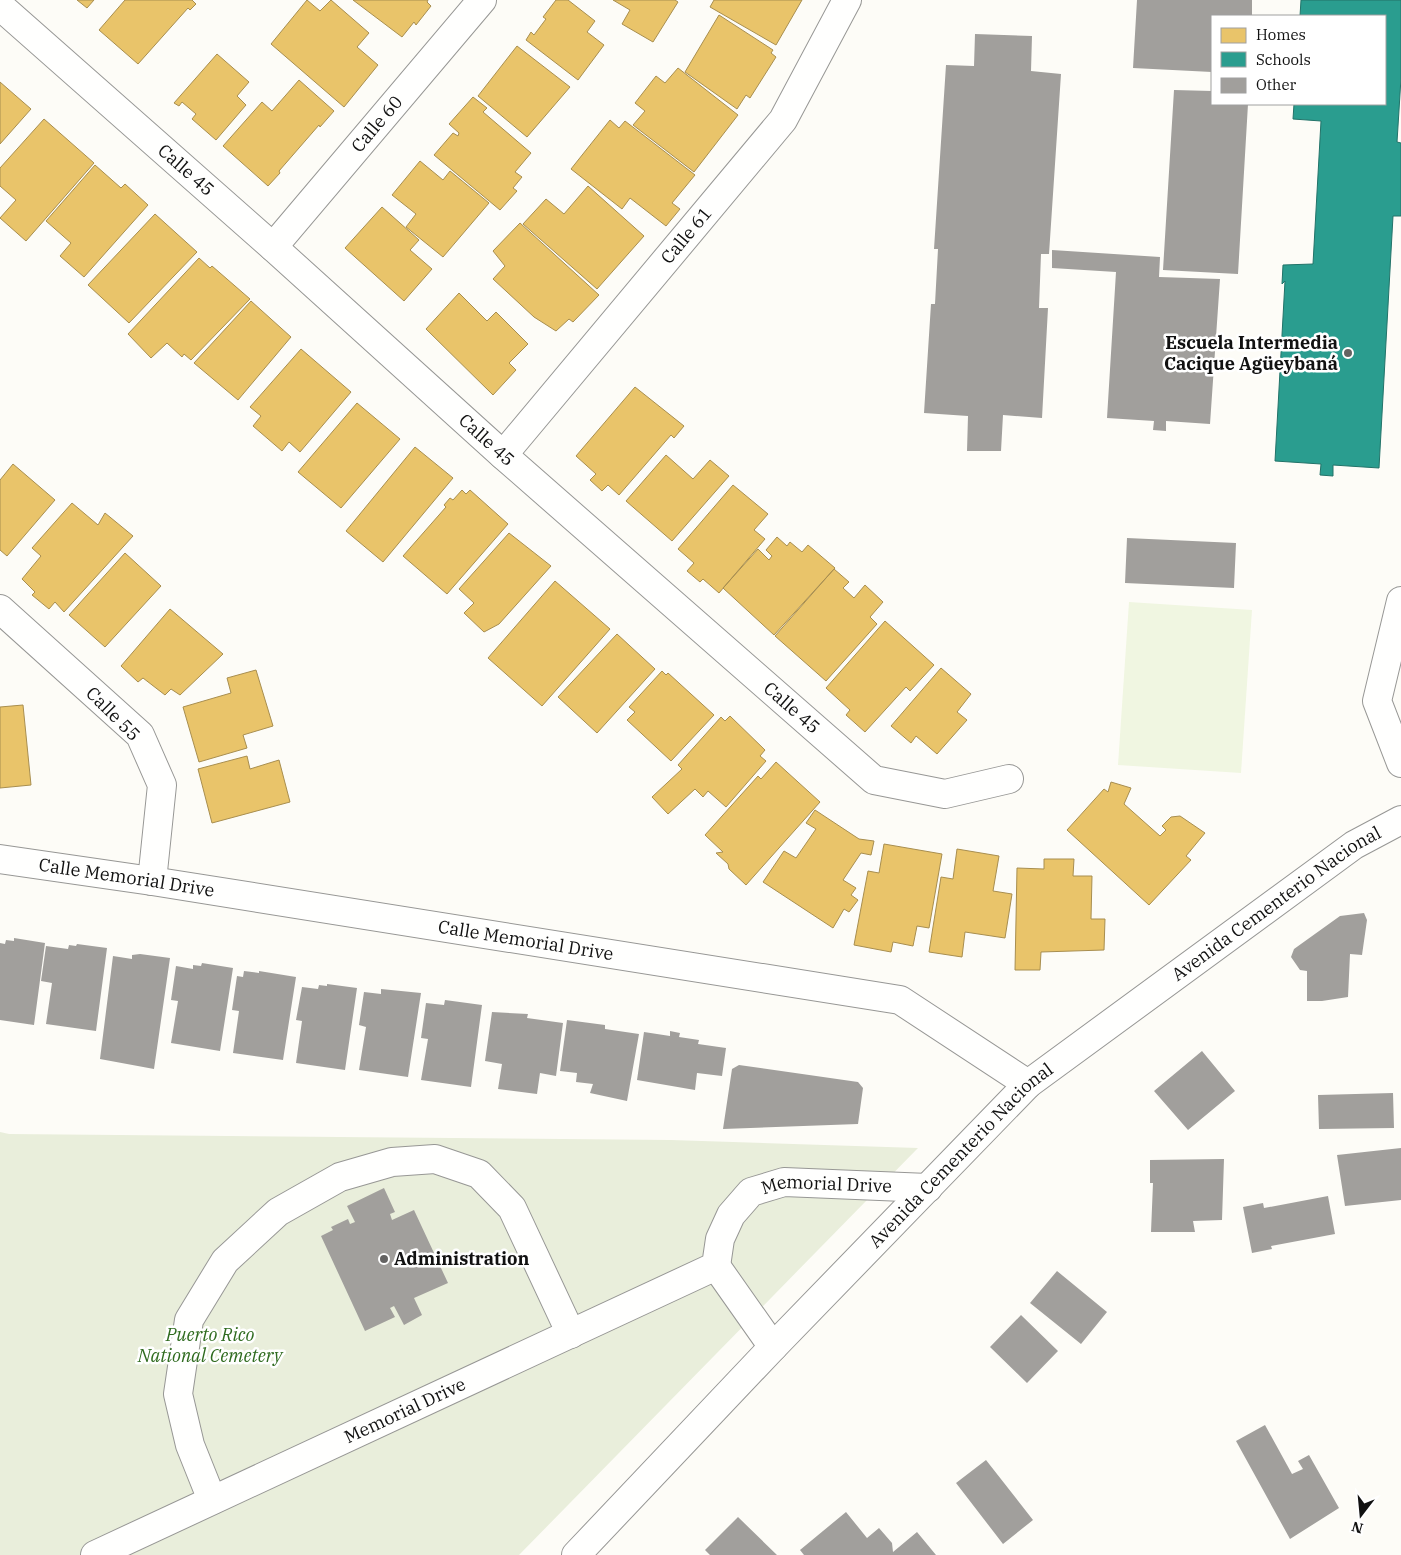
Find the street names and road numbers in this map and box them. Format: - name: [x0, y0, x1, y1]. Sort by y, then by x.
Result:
- street label: Calle 60: [346, 91, 407, 157]
- street label: Calle 45: [153, 139, 219, 201]
- street label: Calle 61: [656, 202, 717, 269]
- street label: Calle 45: [454, 408, 520, 471]
- street label: Calle 45: [759, 677, 825, 738]
- street label: Calle 55: [81, 682, 145, 746]
- street label: Avenida Cementerio Nacional: [1167, 821, 1385, 986]
- street label: Calle Memorial Drive: [37, 853, 216, 902]
- street label: Calle Memorial Drive: [436, 915, 615, 965]
- street label: Avenida Cementerio Nacional: [863, 1058, 1057, 1252]
- street label: Memorial Drive: [758, 1170, 892, 1199]
- street label: Memorial Drive: [341, 1372, 469, 1448]

